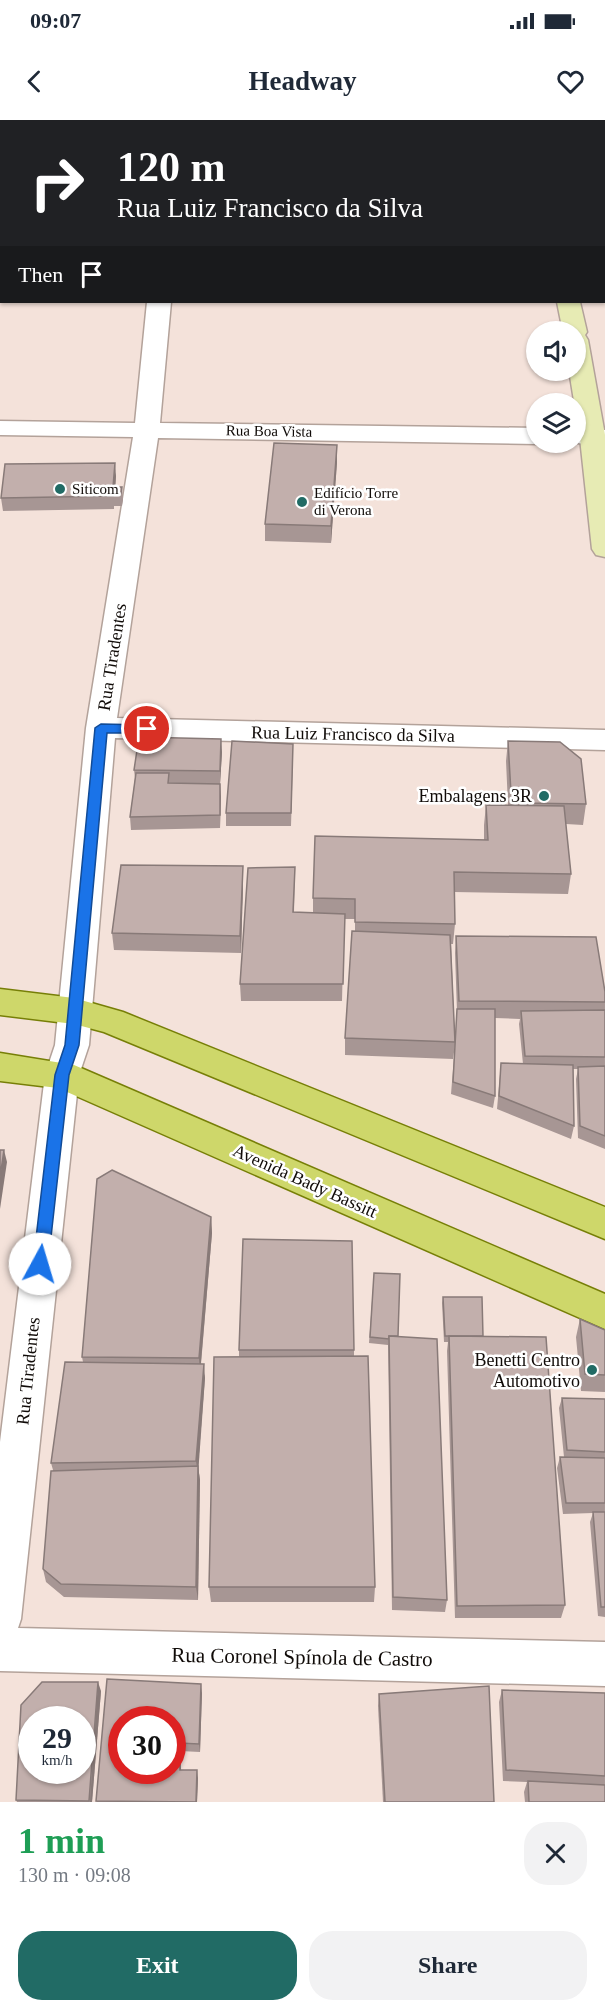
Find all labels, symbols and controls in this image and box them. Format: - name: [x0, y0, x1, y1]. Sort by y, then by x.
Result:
- text: 09:07: [30, 8, 81, 33]
- icon: back: [18, 65, 51, 98]
- icon: heart: [554, 65, 587, 98]
- text: Headway: [249, 66, 357, 96]
- icon: right: [18, 144, 96, 222]
- text: 120 m: [117, 144, 226, 190]
- text: Rua Luiz Francisco da Silva: [117, 193, 423, 223]
- icon: arrive: [75, 258, 108, 291]
- text: Then: [18, 262, 63, 287]
- map controls: [526, 321, 586, 453]
- button: sound: [526, 321, 586, 381]
- button: layers: [526, 393, 586, 453]
- street label: Rua Boa Vista: [226, 422, 313, 440]
- place label: Siticom: [72, 481, 119, 497]
- marker: Siticom: [53, 482, 67, 496]
- place label: Edifício Torre di Verona: [314, 485, 398, 518]
- marker: Edifício Torre di Verona: [295, 495, 309, 509]
- street label: Rua Tiradentes: [94, 602, 130, 712]
- pin: [121, 703, 172, 754]
- icon: arrive: [130, 712, 163, 745]
- street label: Rua Luiz Francisco da Silva: [251, 722, 455, 746]
- place label: Embalagens 3R: [419, 786, 532, 806]
- marker: Embalagens 3R: [537, 789, 551, 803]
- street label: Avenida Bady Bassitt: [230, 1140, 380, 1222]
- position arrow: [8, 1232, 72, 1296]
- street label: Rua Tiradentes: [12, 1316, 44, 1426]
- place label: Benetti Centro Automotivo: [475, 1350, 580, 1391]
- marker: Benetti Centro Automotivo: [585, 1363, 599, 1377]
- street label: Rua Coronel Spínola de Castro: [171, 1643, 433, 1671]
- speed limit sign: 30: [108, 1706, 186, 1784]
- text: 29: [42, 1721, 72, 1754]
- text: km/h: [42, 1752, 72, 1768]
- text: 1 min: [18, 1821, 105, 1861]
- button: close: [524, 1822, 587, 1885]
- text: 130 m · 09:08: [18, 1864, 131, 1886]
- button: Exit: [18, 1931, 297, 2000]
- button: Share: [309, 1931, 587, 2000]

